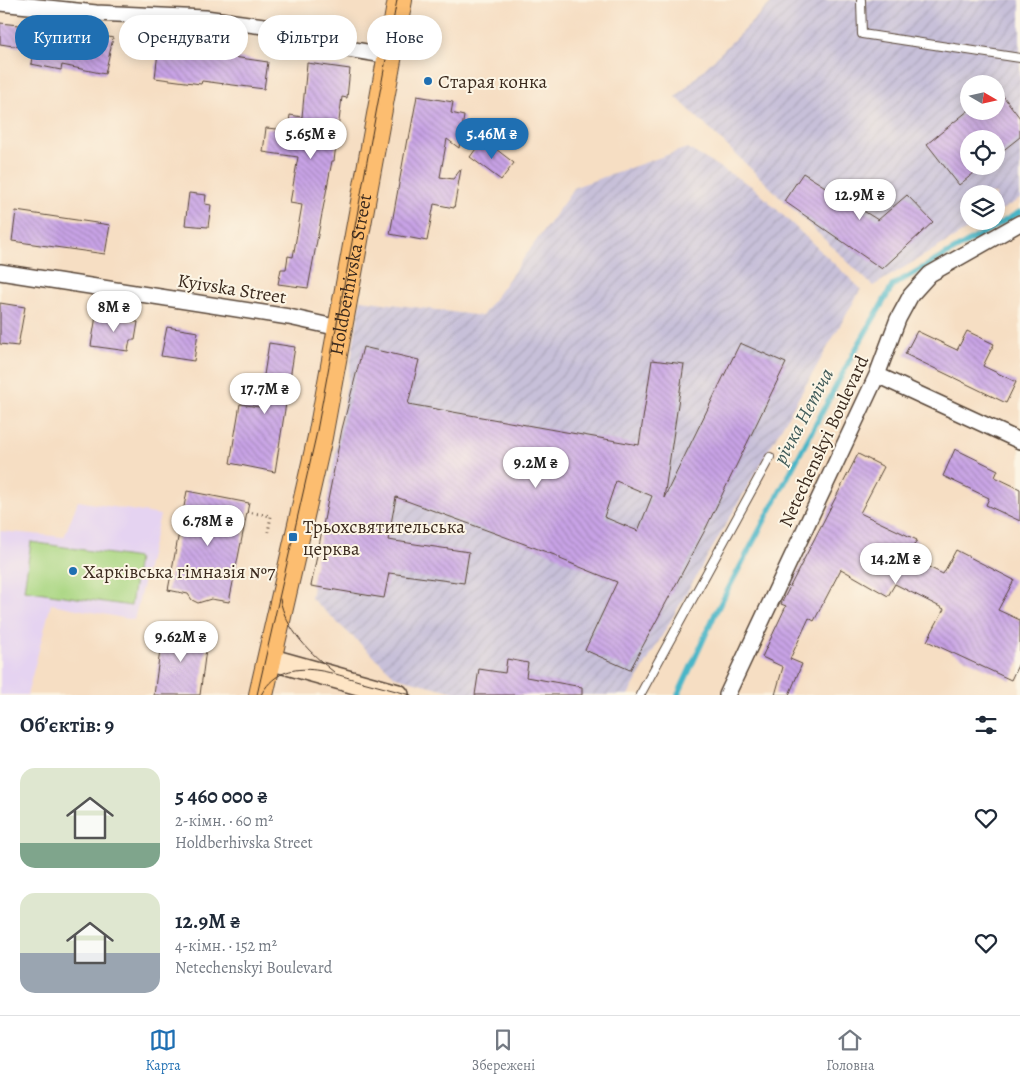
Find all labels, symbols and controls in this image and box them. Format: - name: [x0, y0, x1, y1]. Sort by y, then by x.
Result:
- chip: Купити: [15, 15, 109, 60]
- chip: Орендувати: [119, 15, 248, 60]
- chip: Фільтри: [258, 15, 357, 60]
- chip: Нове: [367, 15, 442, 60]
- place label: Старая конка: [438, 69, 547, 95]
- marker: Старая конка: [422, 75, 434, 87]
- north arrow: [960, 75, 1005, 120]
- map controls: [960, 75, 1005, 230]
- pin: 5.65M ₴: [265, 118, 357, 160]
- pin: 5.46M ₴: [446, 118, 538, 160]
- text: 5.65M ₴: [286, 123, 336, 145]
- text: 5.46M ₴: [466, 123, 518, 145]
- button: locate: [960, 130, 1005, 175]
- pin: 12.9M ₴: [814, 178, 906, 221]
- text: 12.9M ₴: [835, 184, 885, 206]
- button: layers: [960, 185, 1005, 230]
- street label: Holdberhivska Street: [323, 192, 378, 357]
- street label: Kyivska Street: [176, 268, 288, 310]
- pin: 8M ₴: [84, 290, 144, 333]
- text: 8M ₴: [98, 296, 130, 318]
- street label: Netechenskyi Boulevard: [773, 351, 875, 532]
- water label: річка Нетіча: [766, 363, 840, 470]
- pin: 17.7M ₴: [219, 372, 311, 415]
- text: 17.7M ₴: [241, 378, 289, 400]
- pin: 9.2M ₴: [495, 446, 577, 489]
- text: 9.2M ₴: [514, 452, 558, 474]
- pin: 6.78M ₴: [162, 504, 254, 547]
- text: 6.78M ₴: [182, 510, 234, 532]
- place label: Трьохсвятительська церква: [303, 514, 465, 562]
- marker: Трьохсвятительська церква: [287, 531, 299, 543]
- pin: 14.2M ₴: [850, 542, 942, 585]
- text: 14.2M ₴: [871, 548, 921, 570]
- place label: Харківська гімназія №7: [83, 559, 275, 585]
- marker: Харківська гімназія №7: [67, 565, 79, 577]
- pin: 9.62M ₴: [135, 620, 227, 663]
- text: 9.62M ₴: [155, 626, 207, 648]
- text: Об’єктів: 9: [20, 711, 114, 739]
- icon: filters: [972, 711, 1000, 739]
- text: 5 460 000 ₴: [175, 782, 268, 810]
- icon: home: [60, 788, 120, 848]
- icon: heart: [972, 804, 1000, 832]
- text: 2-кімн. · 60 m²: [175, 810, 273, 832]
- text: Holdberhivska Street: [175, 832, 313, 854]
- text: 12.9M ₴: [175, 907, 241, 935]
- icon: home: [60, 913, 120, 973]
- icon: heart: [972, 929, 1000, 957]
- text: 4-кімн. · 152 m²: [175, 935, 277, 957]
- text: Netechenskyi Boulevard: [175, 957, 332, 979]
- tab: Карта: [146, 1026, 181, 1075]
- tab: Збережені: [472, 1026, 535, 1075]
- tab: Головна: [826, 1026, 874, 1075]

